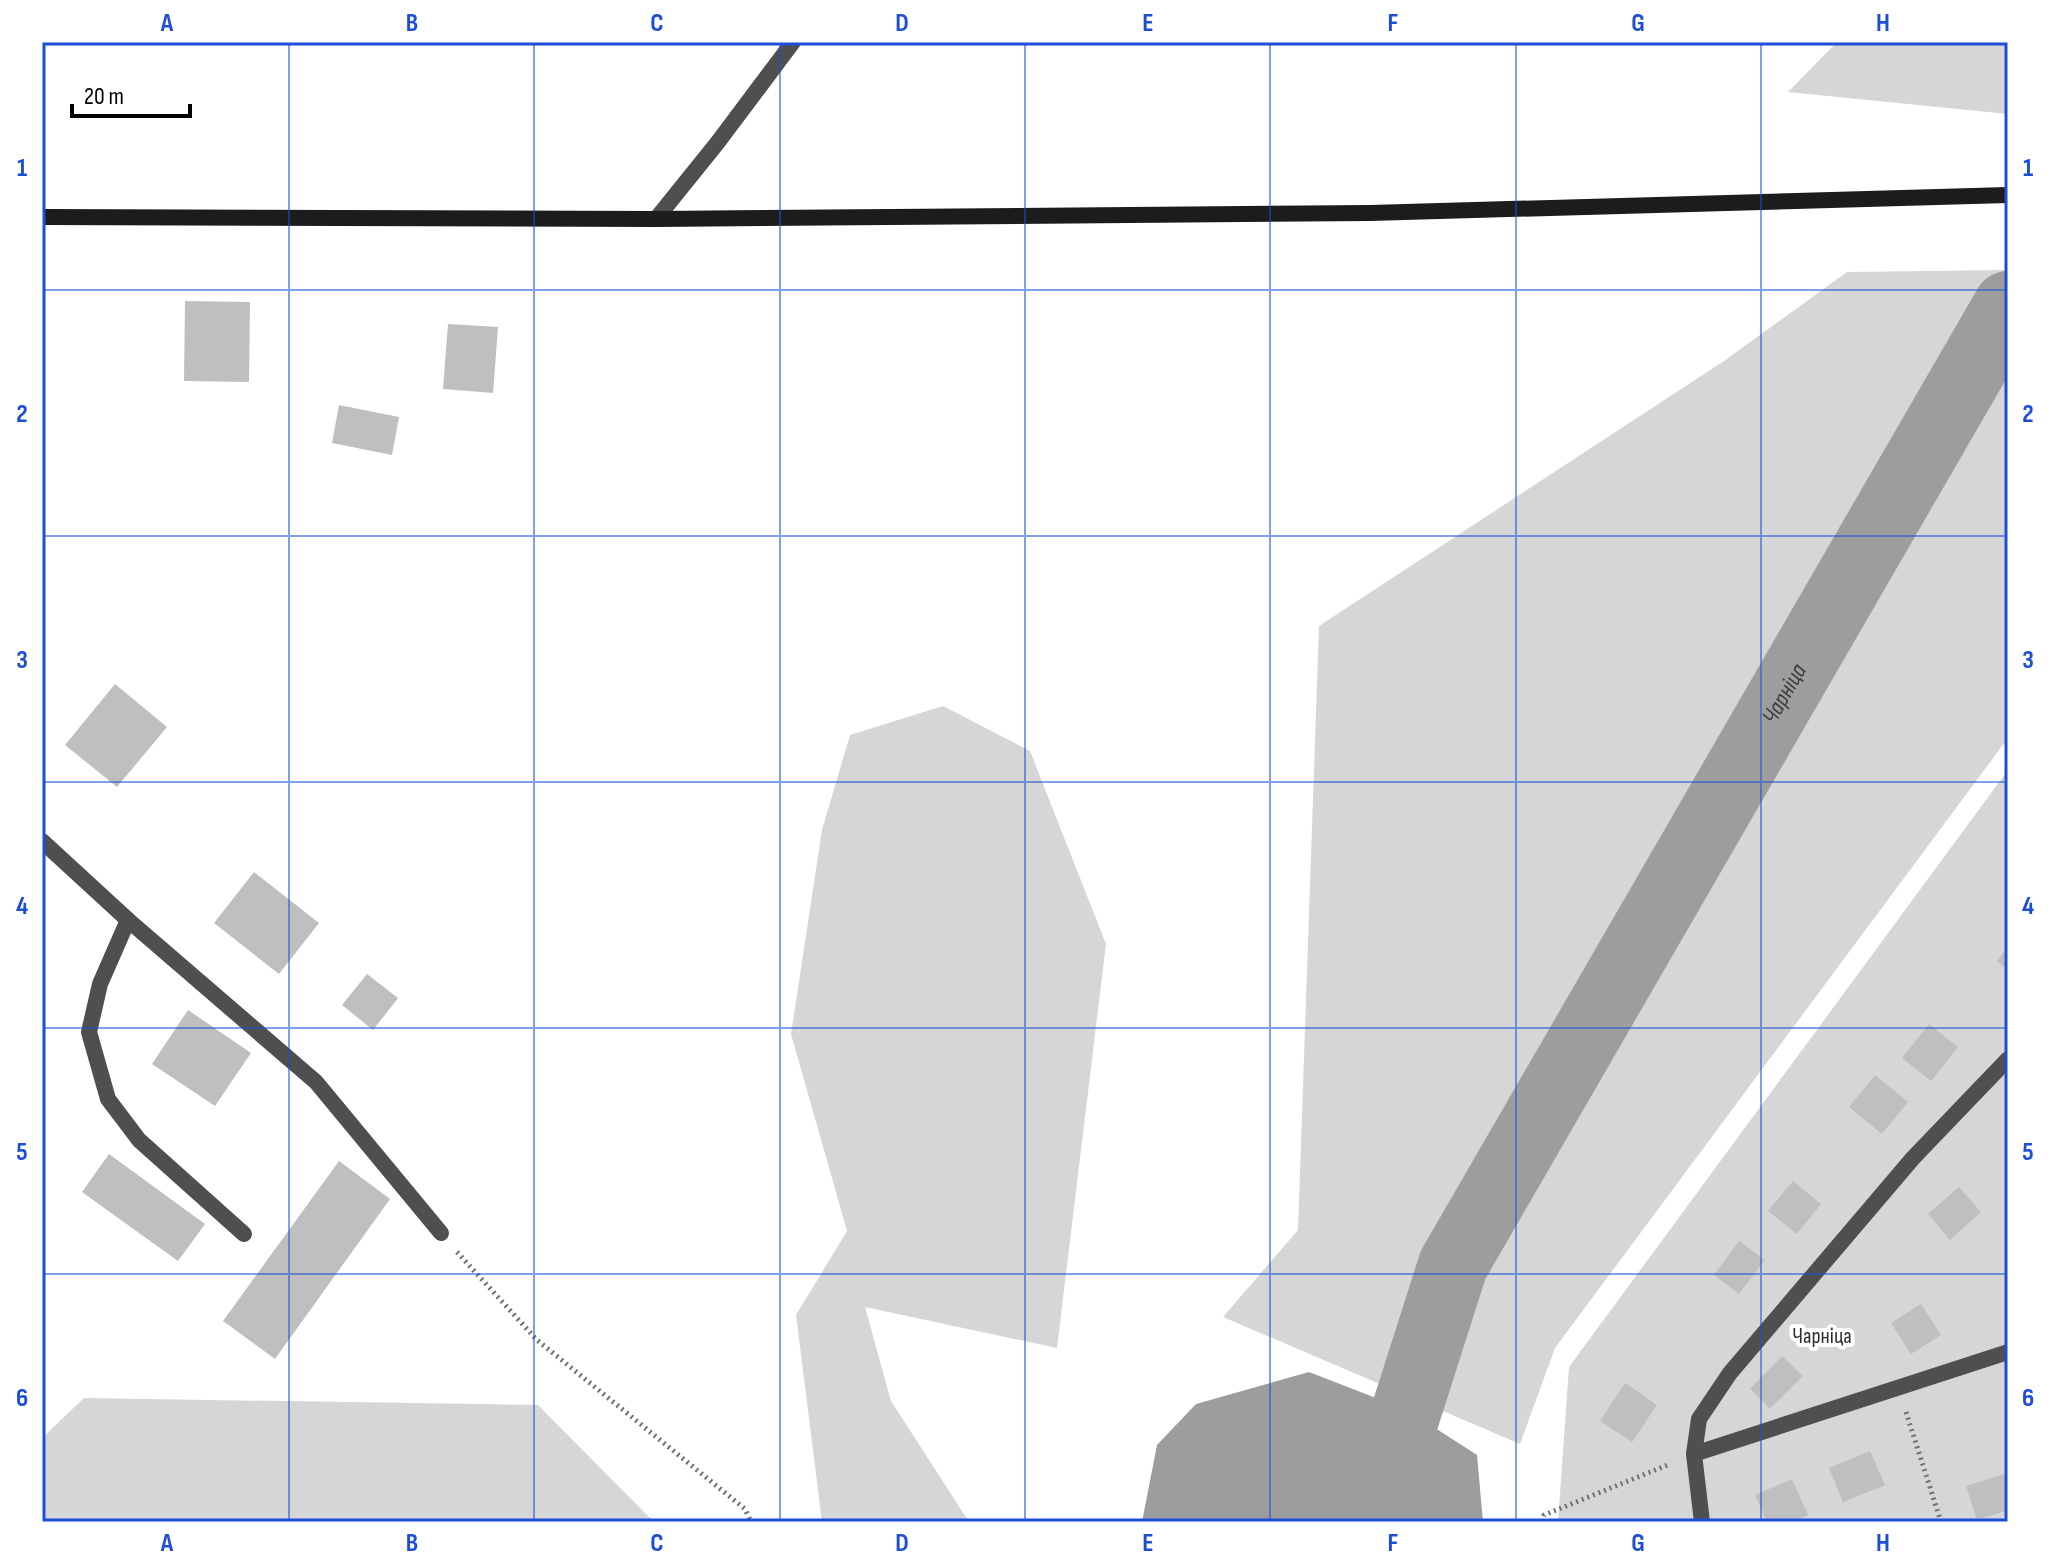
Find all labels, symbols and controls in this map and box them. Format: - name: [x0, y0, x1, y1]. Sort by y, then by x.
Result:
- text: A: [160, 8, 174, 39]
- text: B: [406, 8, 418, 39]
- text: C: [650, 8, 664, 39]
- text: D: [895, 8, 909, 39]
- text: E: [1142, 8, 1154, 39]
- text: F: [1388, 8, 1399, 39]
- text: G: [1631, 8, 1645, 39]
- text: H: [1876, 8, 1890, 39]
- scale bar: [72, 68, 190, 118]
- text: 20 m: [84, 82, 124, 111]
- text: 1: [17, 153, 27, 184]
- text: 1: [2023, 153, 2033, 184]
- text: 2: [16, 399, 28, 430]
- text: 2: [2022, 399, 2034, 430]
- text: 3: [16, 645, 28, 676]
- text: 3: [2022, 645, 2034, 676]
- water label: Чарніца: [1755, 658, 1813, 729]
- text: 4: [16, 891, 28, 922]
- text: 4: [2022, 891, 2034, 922]
- text: 5: [16, 1137, 28, 1168]
- text: 5: [2022, 1137, 2034, 1168]
- park label: Чарніца: [1792, 1323, 1852, 1350]
- text: 6: [16, 1383, 28, 1414]
- text: 6: [2022, 1383, 2034, 1414]
- text: A: [160, 1528, 174, 1559]
- text: B: [406, 1528, 418, 1559]
- text: C: [650, 1528, 664, 1559]
- text: D: [895, 1528, 909, 1559]
- text: E: [1142, 1528, 1154, 1559]
- text: F: [1388, 1528, 1399, 1559]
- text: G: [1631, 1528, 1645, 1559]
- text: H: [1876, 1528, 1890, 1559]

